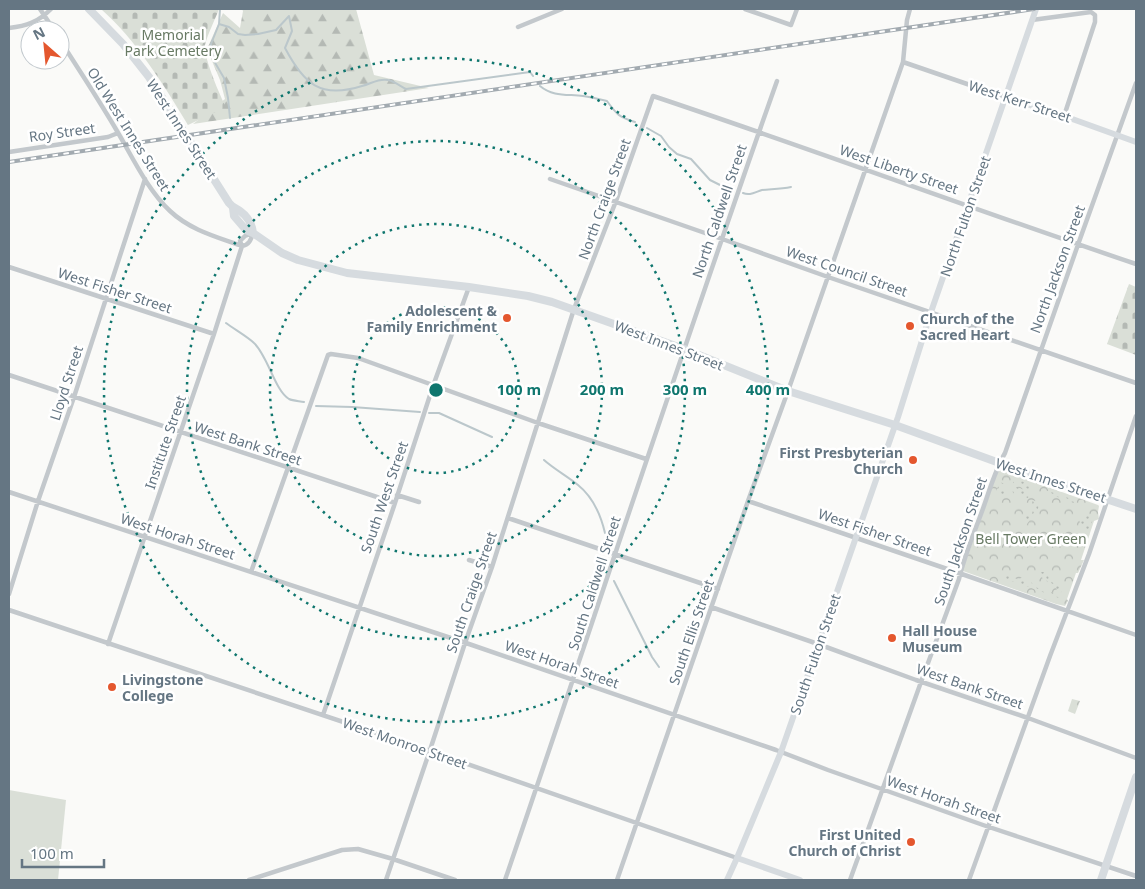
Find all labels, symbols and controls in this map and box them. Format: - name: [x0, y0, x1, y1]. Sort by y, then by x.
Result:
- north arrow: [20, 20, 70, 70]
- text: N: [29, 22, 48, 44]
- park label: Memorial Park Cemetery: [125, 25, 222, 60]
- street label: Old West Innes Street: [83, 64, 175, 194]
- street label: West Innes Street: [143, 75, 221, 183]
- street label: West Kerr Street: [966, 75, 1074, 127]
- street label: Roy Street: [28, 118, 96, 146]
- street label: North Craige Street: [573, 136, 635, 262]
- street label: West Liberty Street: [837, 140, 961, 198]
- street label: North Caldwell Street: [687, 142, 751, 280]
- street label: North Fulton Street: [935, 153, 995, 279]
- street label: North Jackson Street: [1025, 202, 1089, 336]
- street label: West Council Street: [784, 241, 910, 301]
- street label: West Fisher Street: [56, 263, 174, 317]
- place label: Adolescent & Family Enrichment: [366, 301, 497, 336]
- place label: Church of the Sacred Heart: [920, 309, 1014, 344]
- marker: Adolescent & Family Enrichment: [501, 312, 513, 324]
- street label: West Innes Street: [612, 315, 726, 375]
- marker: Church of the Sacred Heart: [904, 320, 916, 332]
- street label: Lloyd Street: [45, 343, 87, 423]
- text: 100 m: [497, 379, 541, 399]
- text: 200 m: [580, 379, 624, 399]
- text: 300 m: [663, 379, 707, 399]
- text: 400 m: [746, 379, 790, 399]
- centre of rings: [427, 381, 445, 399]
- street label: Institute Street: [140, 393, 190, 491]
- street label: West Bank Street: [192, 417, 304, 469]
- street label: South West Street: [356, 438, 412, 556]
- place label: First Presbyterian Church: [779, 443, 903, 478]
- street label: West Innes Street: [993, 453, 1109, 507]
- marker: First Presbyterian Church: [907, 454, 919, 466]
- street label: South Jackson Street: [929, 474, 991, 608]
- street label: West Fisher Street: [816, 504, 934, 560]
- street label: West Horah Street: [118, 508, 238, 564]
- street label: South Caldwell Street: [563, 514, 625, 652]
- street label: South Craige Street: [441, 529, 501, 655]
- park label: Bell Tower Green: [975, 529, 1087, 548]
- street label: South Ellis Street: [664, 577, 718, 687]
- street label: South Fulton Street: [785, 591, 845, 717]
- place label: Hall House Museum: [902, 621, 977, 656]
- marker: Hall House Museum: [886, 632, 898, 644]
- street label: West Horah Street: [502, 636, 622, 692]
- street label: West Bank Street: [914, 659, 1026, 713]
- place label: Livingstone College: [122, 670, 203, 705]
- marker: Livingstone College: [106, 681, 118, 693]
- street label: West Monroe Street: [340, 713, 470, 773]
- street label: West Horah Street: [884, 771, 1004, 827]
- place label: First United Church of Christ: [788, 825, 901, 860]
- scale bar: [22, 836, 105, 868]
- marker: First United Church of Christ: [905, 836, 917, 848]
- text: 100 m: [30, 843, 74, 863]

